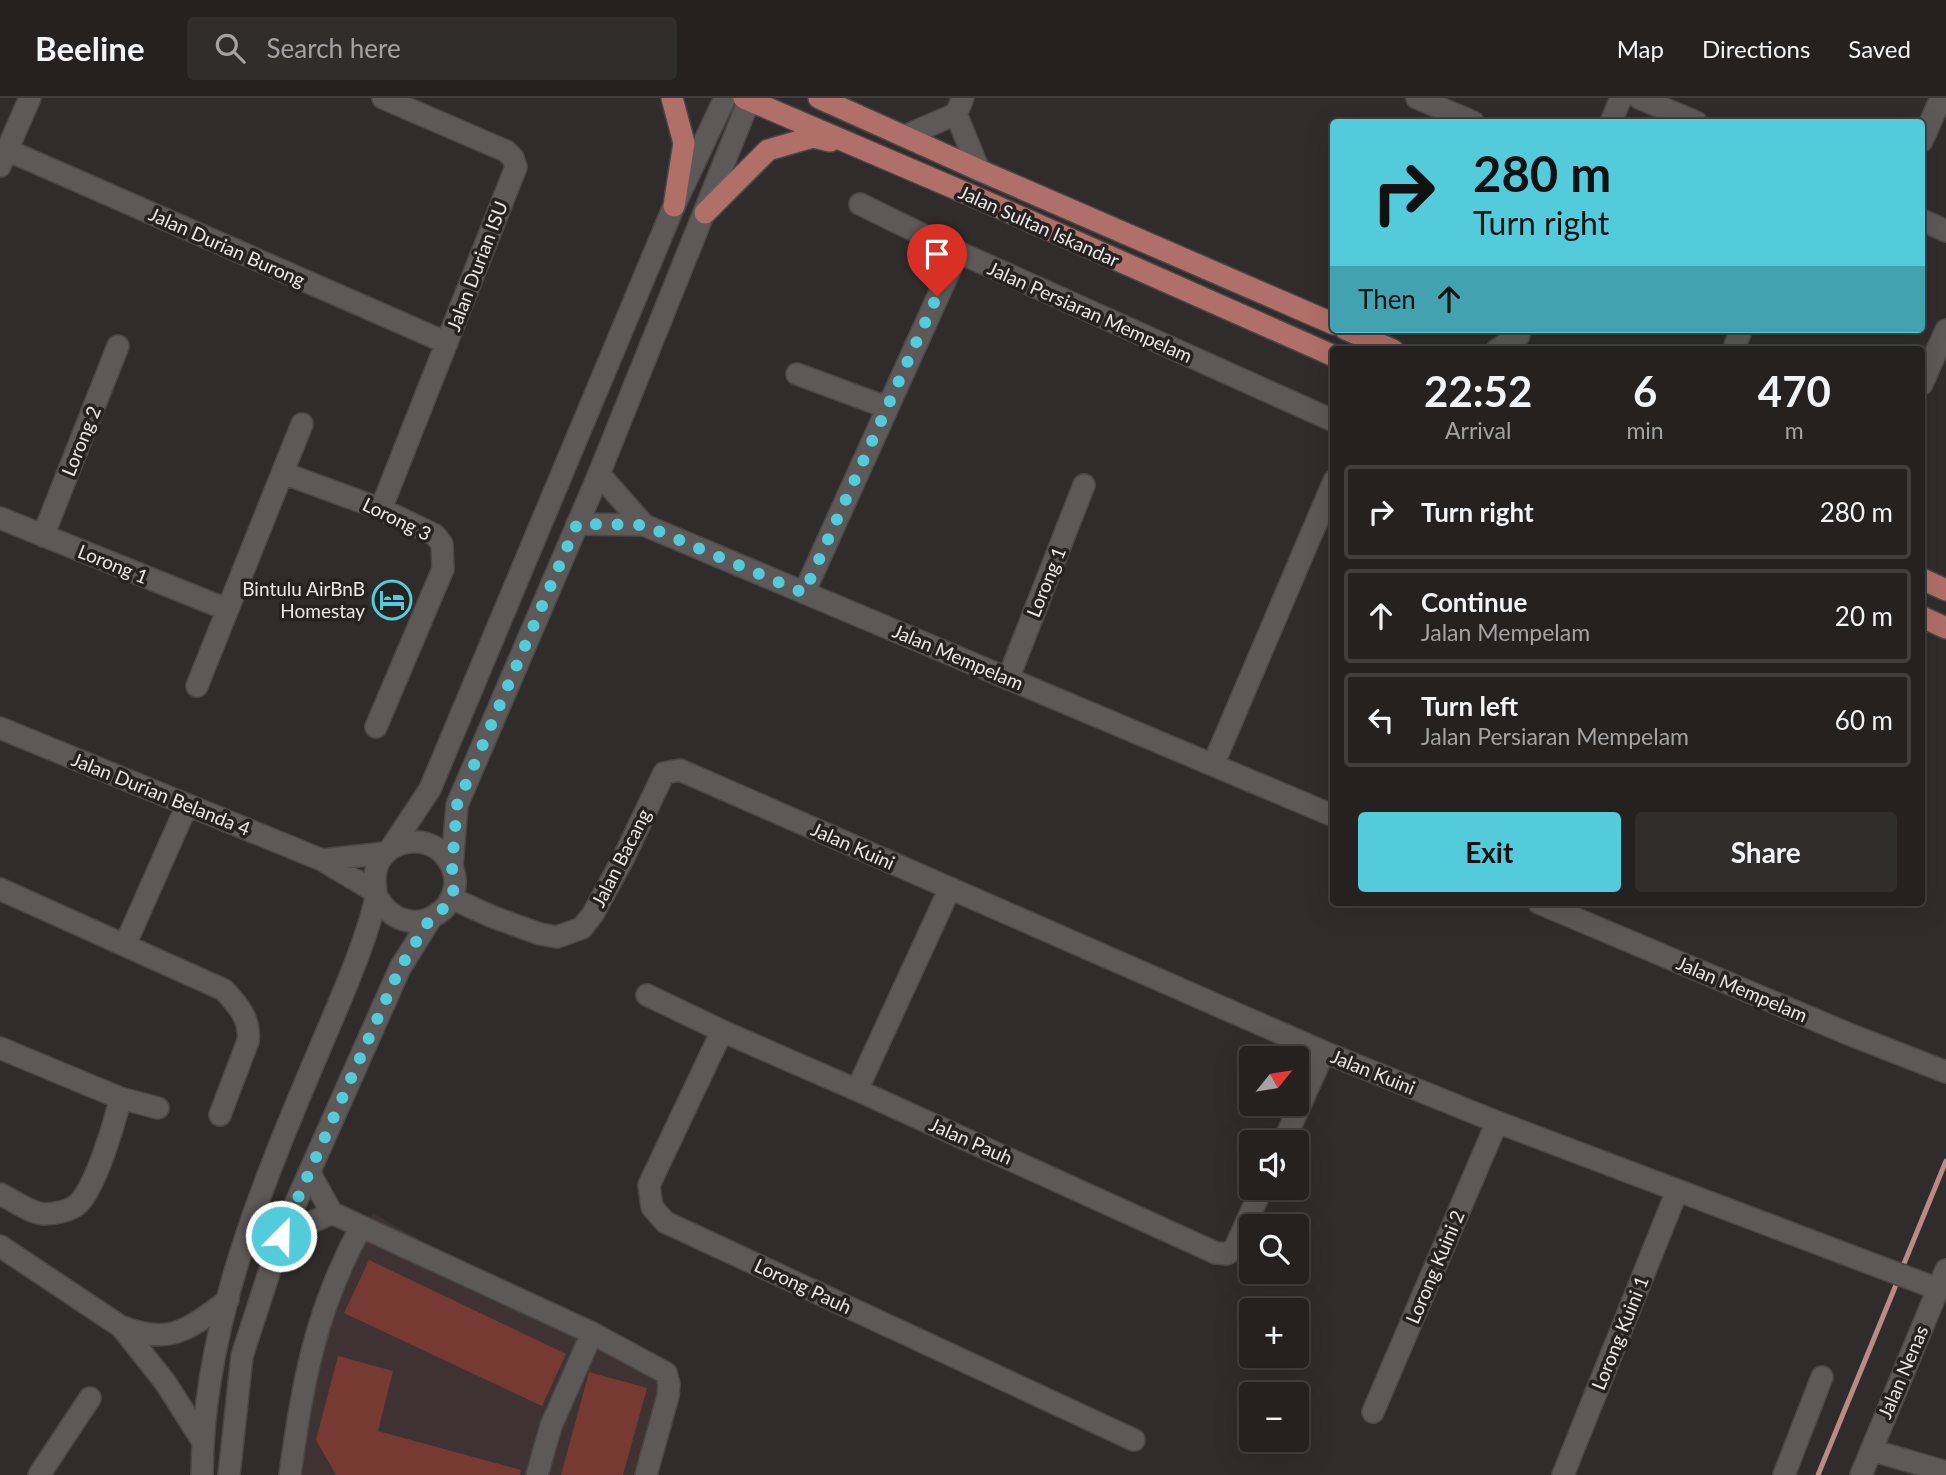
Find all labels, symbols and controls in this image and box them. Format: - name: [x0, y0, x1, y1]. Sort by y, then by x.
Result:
- search box: [187, 17, 677, 80]
- text: Beeline: [35, 28, 145, 68]
- icon: search: [211, 29, 249, 67]
- text: Search here: [267, 32, 401, 64]
- text: Map: [1617, 34, 1664, 63]
- text: Directions: [1702, 34, 1810, 63]
- text: Saved: [1848, 34, 1911, 63]
- text: 280 m: [1473, 144, 1611, 202]
- icon: right: [1358, 147, 1449, 238]
- street label: Jalan Sultan Iskandar: [955, 180, 1123, 271]
- street label: Jalan Durian ISU: [441, 198, 512, 334]
- street label: Jalan Durian Burong: [146, 202, 309, 291]
- text: Turn right: [1473, 203, 1609, 242]
- pin: [907, 224, 967, 296]
- icon: arrive: [918, 235, 956, 273]
- street label: Jalan Persiaran Mempelam: [984, 256, 1196, 367]
- icon: ahead: [1430, 280, 1468, 318]
- text: Then: [1358, 283, 1416, 315]
- text: 22:52: [1424, 366, 1532, 416]
- text: 6: [1633, 366, 1657, 416]
- text: 470: [1758, 366, 1831, 416]
- street label: Lorong 2: [56, 402, 105, 479]
- text: Arrival: [1445, 416, 1511, 444]
- text: min: [1626, 416, 1664, 444]
- text: m: [1785, 416, 1804, 444]
- street label: Lorong 3: [359, 492, 435, 545]
- icon: right: [1362, 493, 1400, 531]
- text: Turn right: [1421, 496, 1534, 528]
- text: 280 m: [1820, 496, 1893, 528]
- street label: Lorong 1: [75, 539, 152, 588]
- street label: Lorong 1: [1021, 543, 1070, 620]
- place label: Bintulu AirBnB Homestay: [242, 577, 365, 622]
- hotel icon: Bintulu AirBnB Homestay: [371, 579, 413, 621]
- text: Continue: [1421, 586, 1527, 618]
- icon: ahead: [1362, 597, 1400, 635]
- text: 20 m: [1835, 600, 1893, 632]
- text: Jalan Mempelam: [1421, 618, 1590, 646]
- street label: Jalan Mempelam: [889, 619, 1027, 694]
- text: Turn left: [1421, 690, 1518, 722]
- icon: left: [1362, 701, 1400, 739]
- text: 60 m: [1835, 704, 1893, 736]
- text: Jalan Persiaran Mempelam: [1421, 722, 1689, 750]
- street label: Jalan Durian Belanda 4: [69, 747, 254, 840]
- street label: Jalan Bacang: [586, 805, 655, 911]
- button: Exit: [1358, 812, 1621, 892]
- button: Share: [1635, 812, 1897, 892]
- street label: Jalan Kuini: [808, 817, 898, 874]
- street label: Jalan Mempelam: [1673, 951, 1811, 1026]
- street label: Jalan Kuini: [1328, 1044, 1419, 1099]
- north arrow: [1239, 1046, 1309, 1116]
- map controls: [1239, 1046, 1309, 1452]
- street label: Jalan Pauh: [926, 1112, 1016, 1169]
- button: sound: [1239, 1130, 1309, 1200]
- position arrow: [244, 1199, 318, 1273]
- street label: Lorong Kuini 2: [1400, 1207, 1469, 1327]
- button: search: [1239, 1214, 1309, 1284]
- street label: Lorong Pauh: [751, 1253, 855, 1318]
- street label: Lorong Kuini 1: [1586, 1273, 1653, 1393]
- button: +: [1239, 1298, 1309, 1368]
- street label: Jalan Nenas: [1873, 1322, 1932, 1422]
- button: −: [1239, 1382, 1309, 1452]

